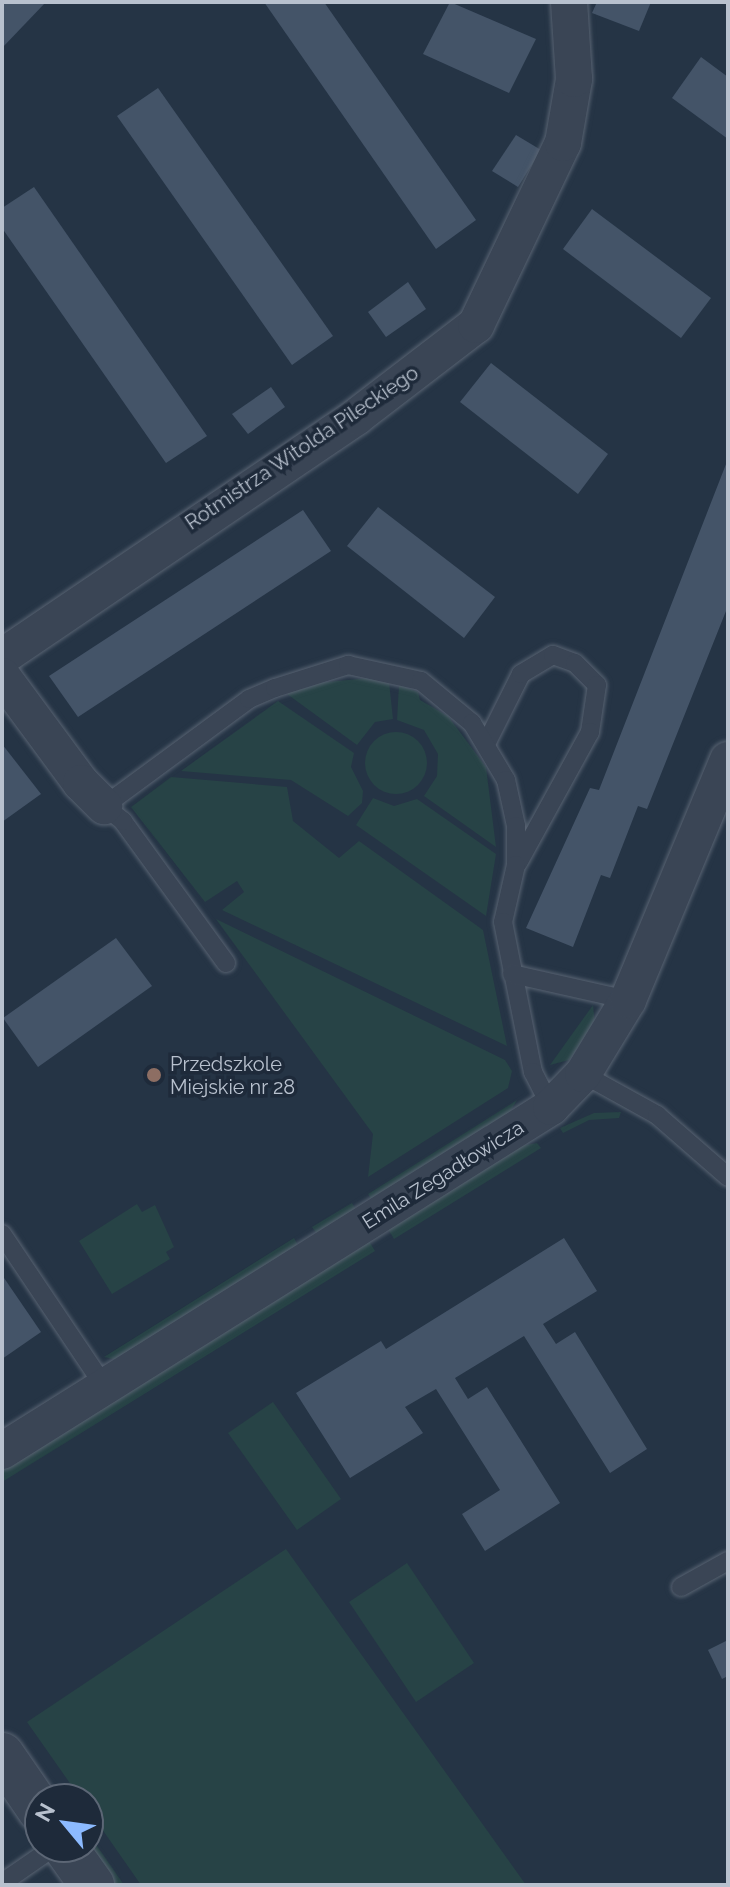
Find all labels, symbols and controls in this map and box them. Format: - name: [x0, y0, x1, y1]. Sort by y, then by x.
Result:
- street label: Rotmistrza Witolda Pileckiego: [181, 361, 423, 535]
- place label: Przedszkole Miejskie nr 28: [170, 1052, 296, 1099]
- marker: Przedszkole Miejskie nr 28: [145, 1066, 163, 1084]
- street label: Emila Zegadłowicza: [358, 1116, 528, 1234]
- north arrow: [24, 1783, 104, 1863]
- text: N: [29, 1799, 60, 1826]

